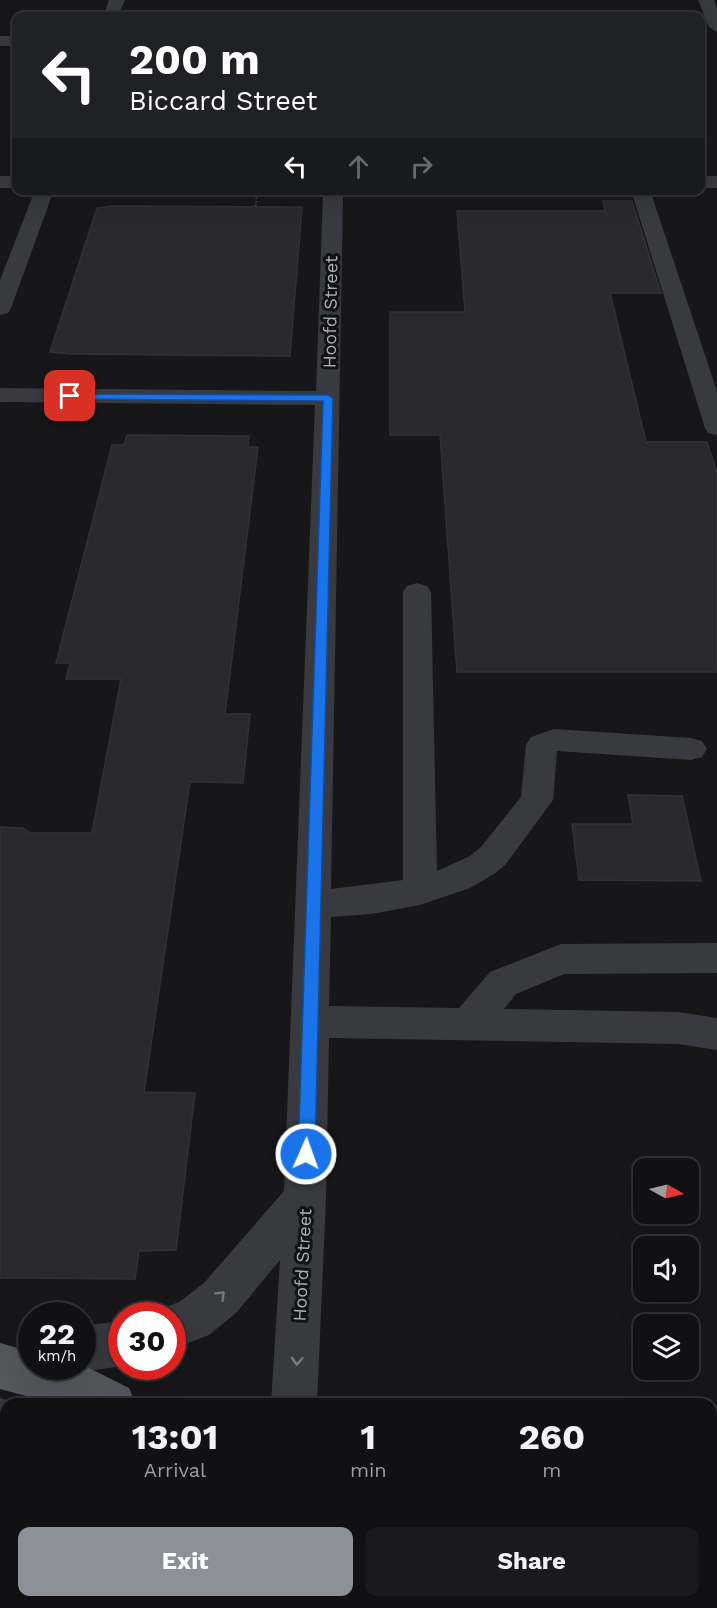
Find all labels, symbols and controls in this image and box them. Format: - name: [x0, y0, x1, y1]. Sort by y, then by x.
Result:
- text: 200 m: [129, 35, 260, 84]
- icon: left: [30, 36, 108, 114]
- text: Biccard Street: [129, 85, 317, 117]
- icon: left: [279, 150, 312, 183]
- icon: ahead: [342, 150, 375, 183]
- icon: right: [405, 150, 438, 183]
- street label: Hoofd Street: [319, 255, 341, 369]
- pin: [44, 370, 95, 421]
- icon: arrive: [53, 379, 86, 412]
- position arrow: [274, 1122, 338, 1186]
- north arrow: [633, 1158, 699, 1224]
- map controls: [633, 1158, 699, 1380]
- street label: Hoofd Street: [289, 1208, 315, 1322]
- button: sound: [633, 1236, 699, 1302]
- one-way arrow: [213, 1292, 224, 1303]
- speed limit sign: 30: [108, 1302, 186, 1380]
- button: layers: [633, 1314, 699, 1380]
- text: 22: [39, 1316, 75, 1351]
- text: km/h: [38, 1347, 76, 1365]
- one-way arrow: [290, 1357, 303, 1366]
- text: 13:01: [132, 1416, 218, 1458]
- text: 1: [361, 1416, 376, 1458]
- text: 260: [518, 1416, 585, 1458]
- text: Arrival: [144, 1458, 206, 1482]
- text: min: [350, 1458, 387, 1482]
- text: m: [542, 1458, 561, 1482]
- button: Exit: [18, 1527, 353, 1596]
- button: Share: [365, 1527, 699, 1596]

